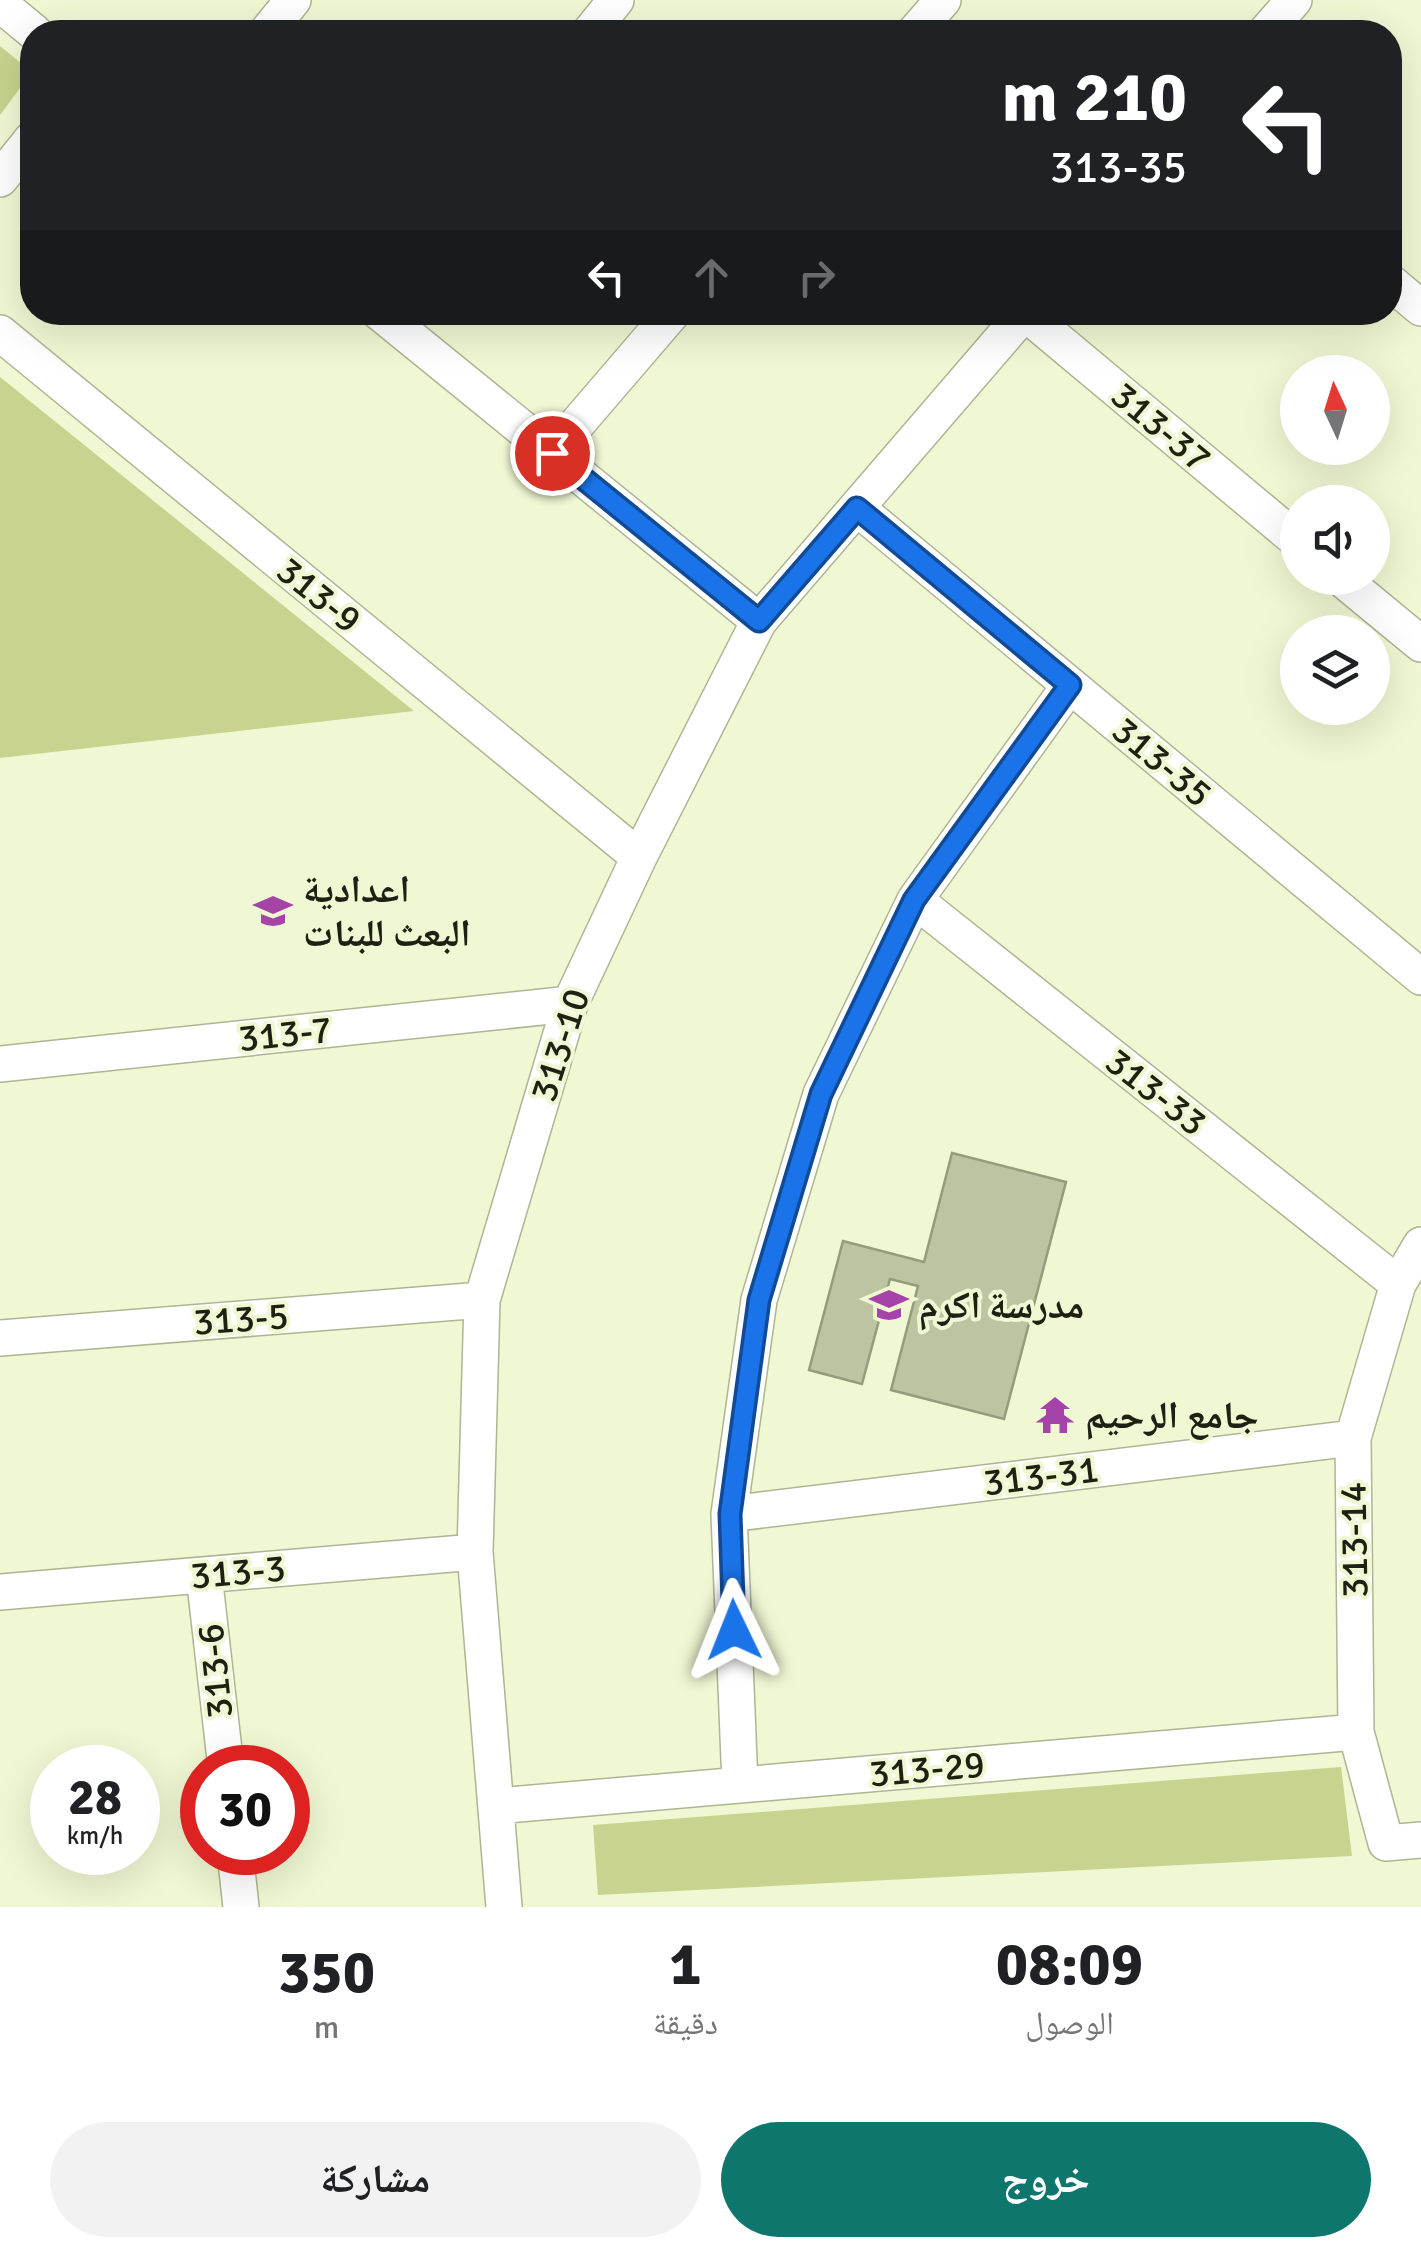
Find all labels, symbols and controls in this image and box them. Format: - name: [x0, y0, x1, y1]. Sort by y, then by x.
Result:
- text: 210 m: [1002, 54, 1187, 140]
- icon: left: [1222, 60, 1352, 190]
- text: 313-35: [1050, 140, 1187, 195]
- icon: left: [579, 250, 634, 305]
- icon: ahead: [684, 250, 739, 305]
- icon: right: [789, 250, 844, 305]
- north arrow: [1280, 355, 1390, 465]
- map controls: [1280, 355, 1390, 725]
- street label: 313-37: [1101, 372, 1221, 482]
- pin: [510, 411, 595, 496]
- icon: arrive: [525, 426, 580, 481]
- button: sound: [1280, 485, 1390, 595]
- street label: 313-9: [267, 547, 371, 643]
- button: layers: [1280, 615, 1390, 725]
- street label: 313-35: [1102, 707, 1222, 817]
- place label: اعدادية البعث للبنات: [303, 866, 471, 957]
- school or university icon: اعدادية البعث للبنات: [252, 890, 294, 932]
- street label: 313-10: [520, 983, 600, 1107]
- street label: 313-7: [236, 1006, 334, 1062]
- street label: 313-33: [1096, 1038, 1216, 1146]
- place label: مدرسة اكرم: [919, 1282, 1084, 1331]
- school or university icon: مدرسة اكرم: [868, 1284, 910, 1326]
- street label: 313-5: [192, 1292, 290, 1346]
- place label: جامع الرحيم: [1085, 1392, 1259, 1440]
- temple icon: جامع الرحيم: [1034, 1394, 1076, 1436]
- street label: 313-31: [981, 1446, 1101, 1506]
- street label: 313-14: [1329, 1482, 1379, 1598]
- street label: 313-3: [188, 1544, 288, 1600]
- position arrow: [682, 1578, 786, 1682]
- street label: 313-6: [187, 1621, 243, 1721]
- street label: 313-29: [867, 1741, 987, 1797]
- speed limit sign: 30: [180, 1745, 310, 1875]
- text: 28: [68, 1767, 122, 1829]
- text: km/h: [67, 1820, 123, 1851]
- text: 1: [669, 1928, 702, 2002]
- text: 08:09: [996, 1928, 1143, 2002]
- text: 350: [278, 1936, 375, 2010]
- text: دقيقة: [653, 2004, 718, 2043]
- text: الوصول: [1025, 2004, 1114, 2043]
- text: m: [314, 2008, 339, 2047]
- button: مشاركة: [50, 2122, 701, 2237]
- button: خروج: [721, 2122, 1371, 2237]

